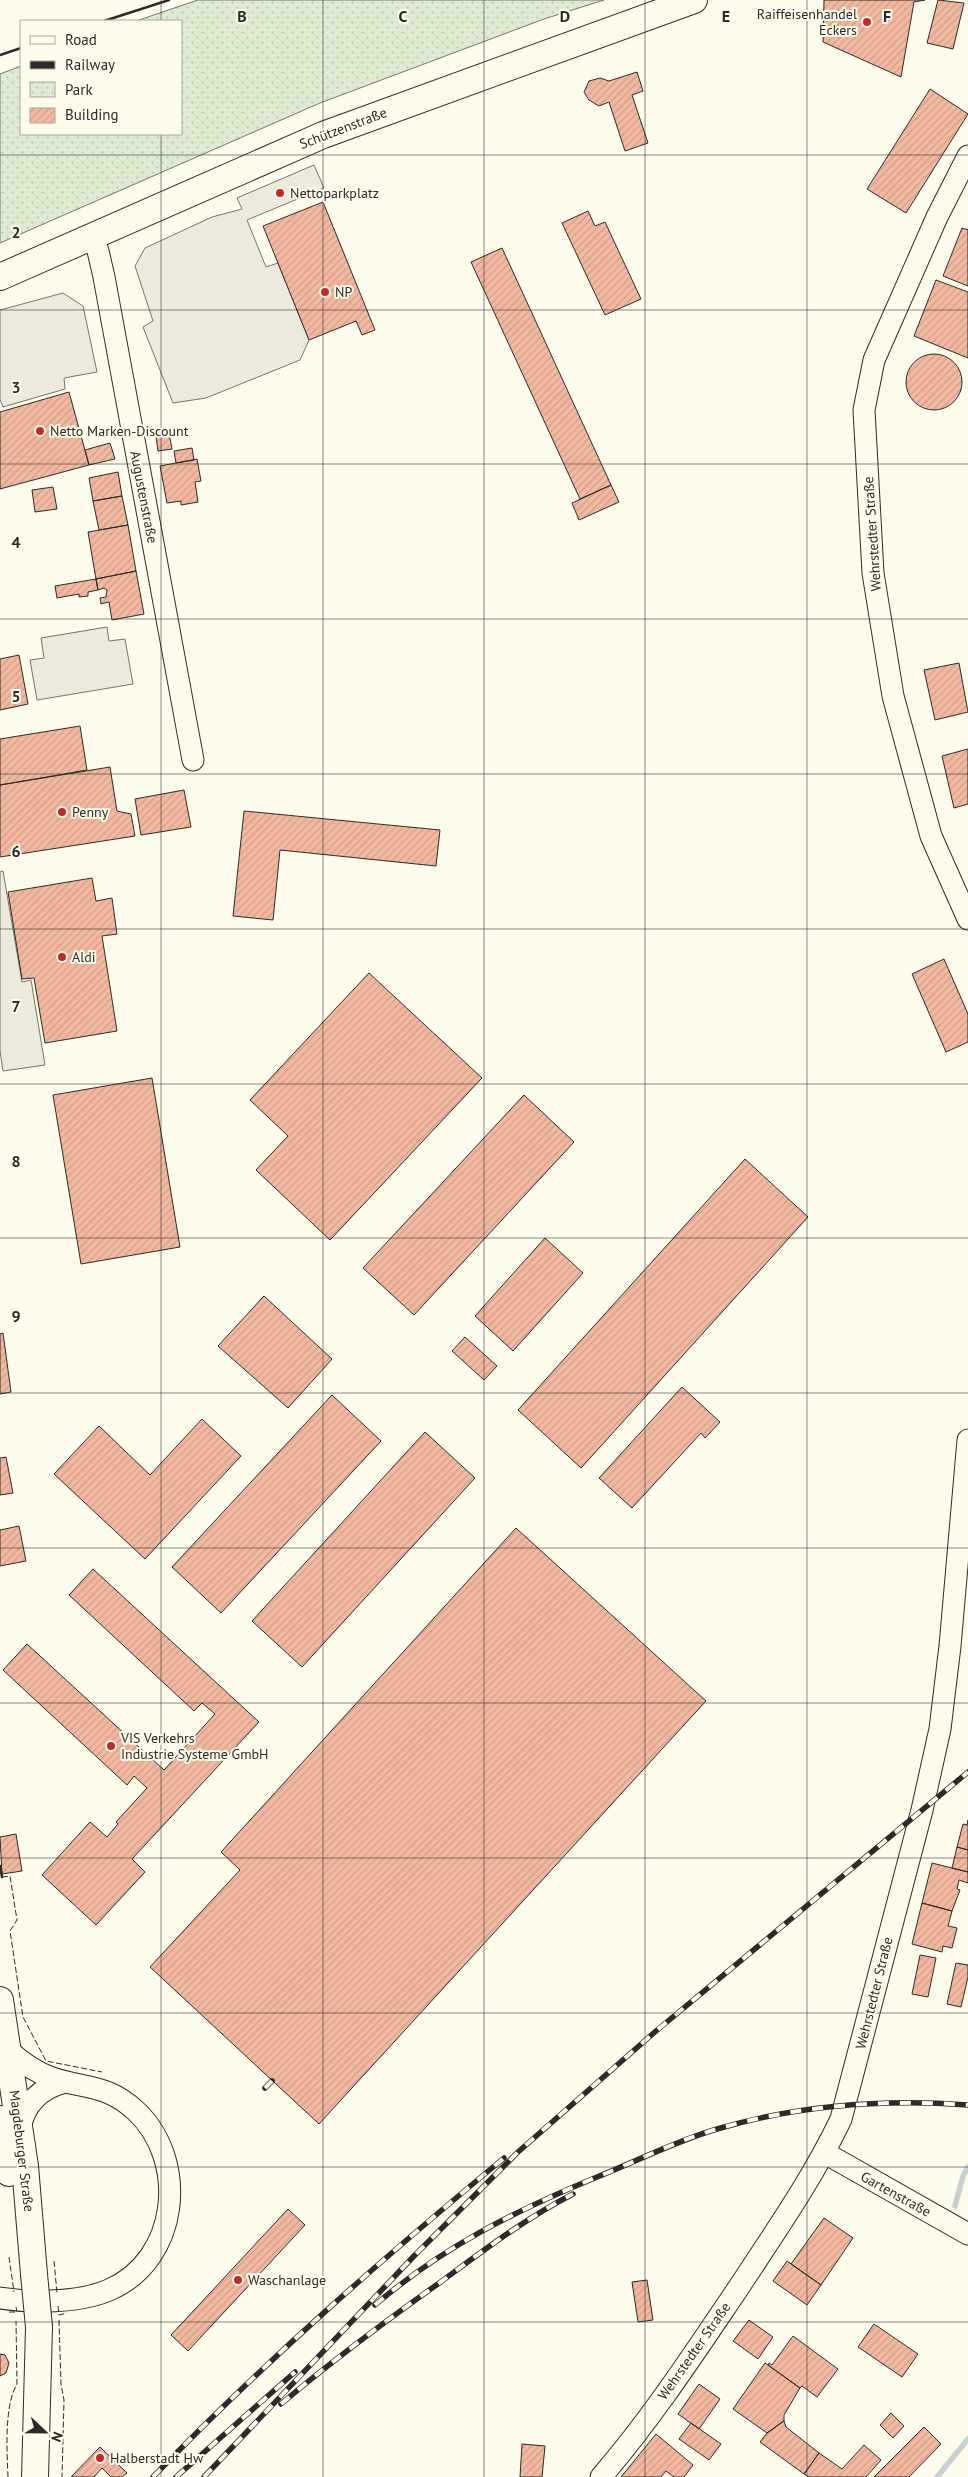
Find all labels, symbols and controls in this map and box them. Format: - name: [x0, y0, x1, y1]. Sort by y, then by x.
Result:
- place label: Raiffeisenhandel Eckers: [757, 5, 857, 39]
- text: B: [237, 6, 247, 26]
- text: C: [399, 6, 408, 26]
- text: D: [560, 6, 570, 26]
- text: E: [722, 6, 730, 26]
- text: F: [883, 6, 891, 26]
- marker: Raiffeisenhandel Eckers: [861, 16, 873, 28]
- legend: [20, 20, 182, 135]
- text: Road: [65, 30, 97, 49]
- text: Railway: [65, 55, 115, 74]
- text: Park: [65, 80, 93, 99]
- street label: Schützenstraße: [297, 103, 389, 153]
- text: Building: [65, 105, 119, 124]
- place label: Nettoparkplatz: [290, 184, 379, 202]
- marker: Nettoparkplatz: [274, 187, 286, 199]
- text: 2: [11, 222, 21, 242]
- place label: NP: [335, 283, 352, 301]
- marker: NP: [319, 286, 331, 298]
- text: 3: [11, 377, 21, 397]
- place label: Netto Marken-Discount: [50, 422, 189, 440]
- marker: Netto Marken-Discount: [34, 425, 46, 437]
- street label: Augustenstraße: [126, 449, 162, 545]
- street label: Wehrstedter Straße: [859, 476, 885, 592]
- text: 4: [11, 532, 21, 552]
- text: 5: [11, 686, 21, 706]
- place label: Penny: [72, 803, 109, 821]
- marker: Penny: [56, 806, 68, 818]
- text: 6: [11, 841, 21, 861]
- place label: Aldi: [72, 948, 96, 966]
- marker: Aldi: [56, 951, 68, 963]
- text: 7: [11, 996, 21, 1016]
- text: 8: [11, 1151, 21, 1171]
- text: 9: [11, 1306, 21, 1326]
- place label: VIS Verkehrs Industrie Systeme GmbH: [120, 1729, 269, 1763]
- marker: VIS Verkehrs Industrie Systeme GmbH: [105, 1740, 117, 1752]
- street label: Wehrstedter Straße: [851, 1935, 897, 2051]
- street label: Magdeburger Straße: [6, 2089, 38, 2213]
- street label: Gartenstraße: [858, 2167, 934, 2221]
- place label: Waschanlage: [248, 2271, 326, 2289]
- marker: Waschanlage: [232, 2274, 244, 2286]
- street label: Wehrstedter Straße: [654, 2299, 734, 2403]
- north arrow: [20, 2407, 70, 2457]
- text: N: [47, 2429, 67, 2445]
- place label: Halberstadt Hw: [110, 2449, 204, 2467]
- marker: Halberstadt Hw: [94, 2452, 106, 2464]

